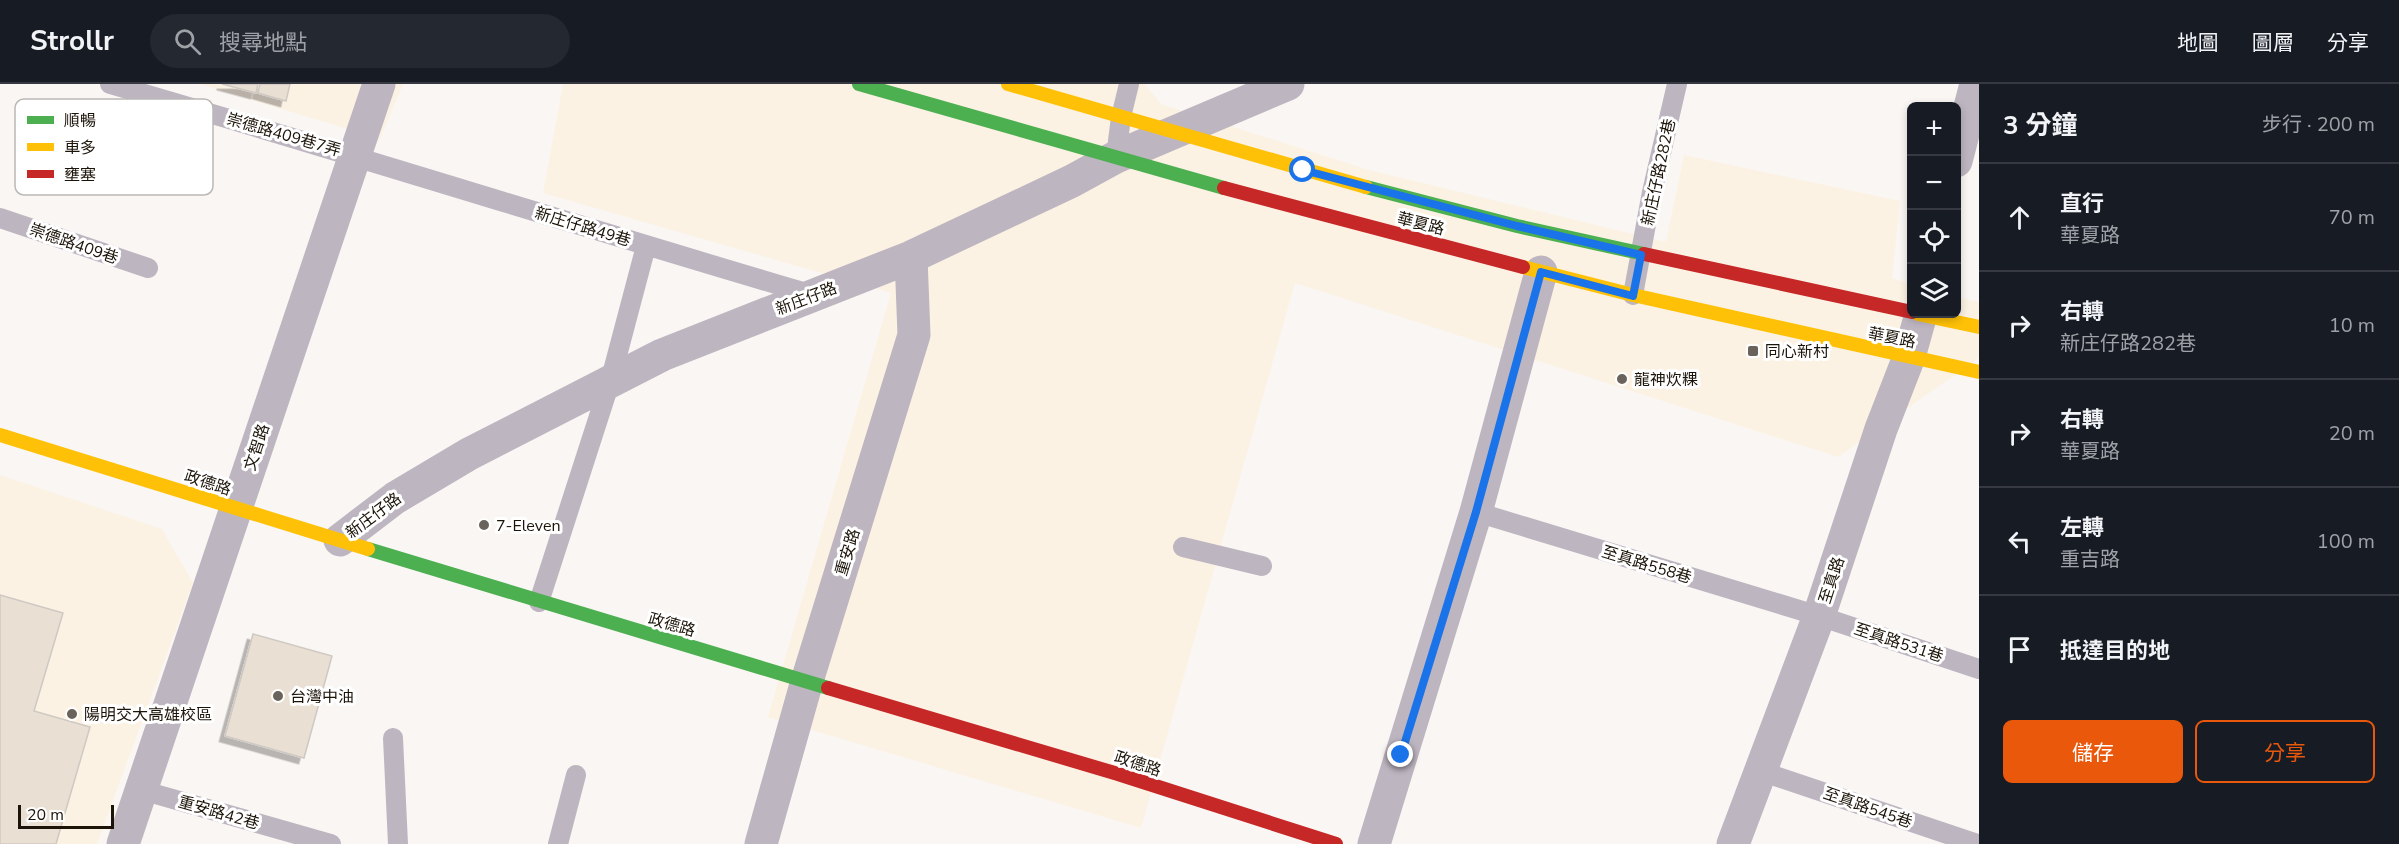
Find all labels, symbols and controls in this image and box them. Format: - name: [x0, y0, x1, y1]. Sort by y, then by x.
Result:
- search box: [150, 14, 570, 68]
- text: Strollr: [30, 22, 114, 60]
- icon: search: [171, 25, 204, 58]
- text: 搜尋地點: [219, 28, 307, 58]
- text: 地圖: [2177, 29, 2219, 57]
- text: 圖層: [2252, 29, 2294, 57]
- text: 分享: [2327, 29, 2369, 57]
- legend: [15, 99, 213, 195]
- map controls: [1907, 102, 1961, 318]
- button: +: [1907, 102, 1961, 156]
- street label: 崇德路409巷7弄: [224, 108, 344, 162]
- text: 3 分鐘: [2003, 108, 2078, 143]
- text: 順暢: [64, 110, 96, 132]
- text: 步行 · 200 m: [2262, 111, 2375, 138]
- street label: 新庄仔路282巷: [1637, 117, 1681, 228]
- text: 車多: [64, 137, 96, 159]
- route start: [1289, 156, 1315, 182]
- button: −: [1907, 156, 1961, 210]
- text: 壅塞: [64, 164, 96, 186]
- text: 直行: [2060, 189, 2104, 219]
- icon: ahead: [2003, 201, 2036, 234]
- street label: 新庄仔路49巷: [532, 202, 633, 252]
- text: 70 m: [2329, 204, 2375, 231]
- street label: 華夏路: [1395, 207, 1447, 240]
- button: locate: [1907, 210, 1961, 264]
- street label: 崇德路409巷: [26, 218, 121, 269]
- text: 華夏路: [2060, 222, 2120, 249]
- button: layers: [1907, 264, 1961, 318]
- street label: 新庄仔路: [773, 277, 840, 321]
- text: 右轉: [2060, 297, 2104, 327]
- icon: right: [2003, 309, 2036, 342]
- text: 10 m: [2329, 312, 2375, 339]
- street label: 華夏路: [1866, 323, 1917, 353]
- text: 新庄仔路282巷: [2060, 330, 2196, 357]
- place label: 同心新村: [1765, 341, 1829, 363]
- marker: 同心新村: [1746, 344, 1760, 358]
- place label: 龍神炊粿: [1634, 369, 1698, 391]
- marker: 龍神炊粿: [1615, 372, 1629, 386]
- text: 右轉: [2060, 405, 2104, 435]
- icon: right: [2003, 417, 2036, 450]
- text: 20 m: [2329, 420, 2375, 447]
- street label: 文智路: [239, 421, 275, 474]
- text: 華夏路: [2060, 438, 2120, 465]
- street label: 政德路: [181, 465, 234, 501]
- street label: 新庄仔路: [341, 488, 406, 544]
- text: 左轉: [2060, 513, 2104, 543]
- place label: 7-Eleven: [496, 515, 561, 537]
- marker: 7-Eleven: [477, 518, 491, 532]
- icon: left: [2003, 525, 2036, 558]
- street label: 重安路: [830, 526, 865, 578]
- text: 100 m: [2317, 528, 2375, 555]
- street label: 至真路558巷: [1599, 541, 1694, 589]
- text: 重吉路: [2060, 546, 2120, 573]
- street label: 至真路: [1814, 554, 1850, 607]
- street label: 政德路: [646, 608, 698, 642]
- street label: 至真路531巷: [1851, 618, 1946, 668]
- icon: arrive: [2003, 633, 2036, 666]
- text: 抵達目的地: [2060, 636, 2170, 666]
- place label: 台灣中油: [290, 686, 354, 708]
- marker: 台灣中油: [271, 689, 285, 703]
- place label: 陽明交大高雄校區: [84, 704, 212, 726]
- marker: 陽明交大高雄校區: [65, 707, 79, 721]
- button: 儲存: [2003, 720, 2183, 783]
- button: 分享: [2195, 720, 2375, 783]
- route end: [1387, 741, 1413, 767]
- street label: 政德路: [1111, 746, 1164, 782]
- street label: 至真路545巷: [1820, 782, 1915, 833]
- street label: 重安路42巷: [176, 791, 262, 835]
- scale bar: [18, 802, 114, 830]
- text: 20 m: [27, 804, 64, 826]

